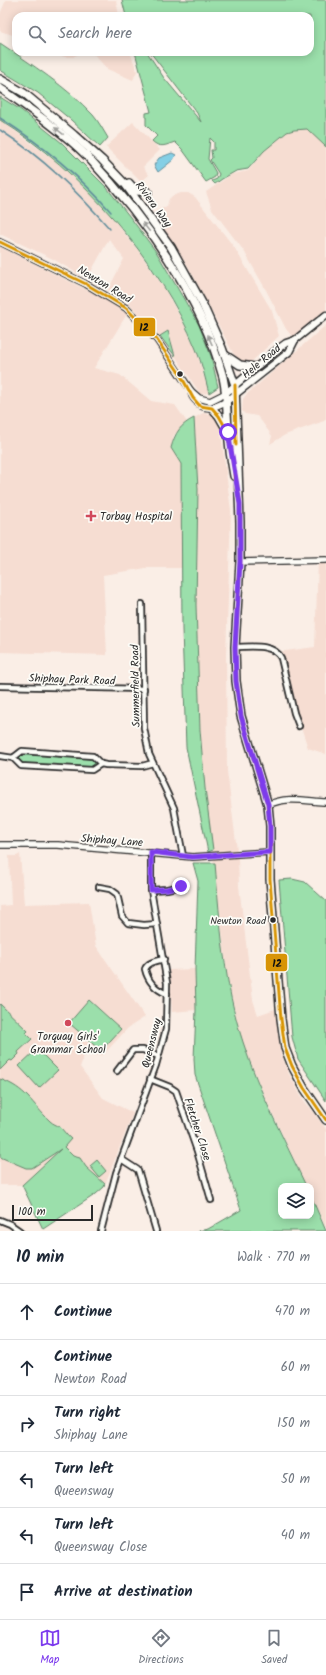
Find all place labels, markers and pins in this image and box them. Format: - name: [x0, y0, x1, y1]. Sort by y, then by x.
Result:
- unlabelled marker: [175, 369, 185, 379]
- place label: Torbay Hospital: [100, 508, 172, 526]
- marker: Torbay Hospital: [85, 510, 97, 522]
- place label: Newton Road: [210, 913, 267, 929]
- marker: Newton Road: [268, 915, 278, 925]
- marker: Torquay Girls' Grammar School: [63, 1018, 73, 1028]
- place label: Torquay Girls' Grammar School: [30, 1028, 106, 1059]

